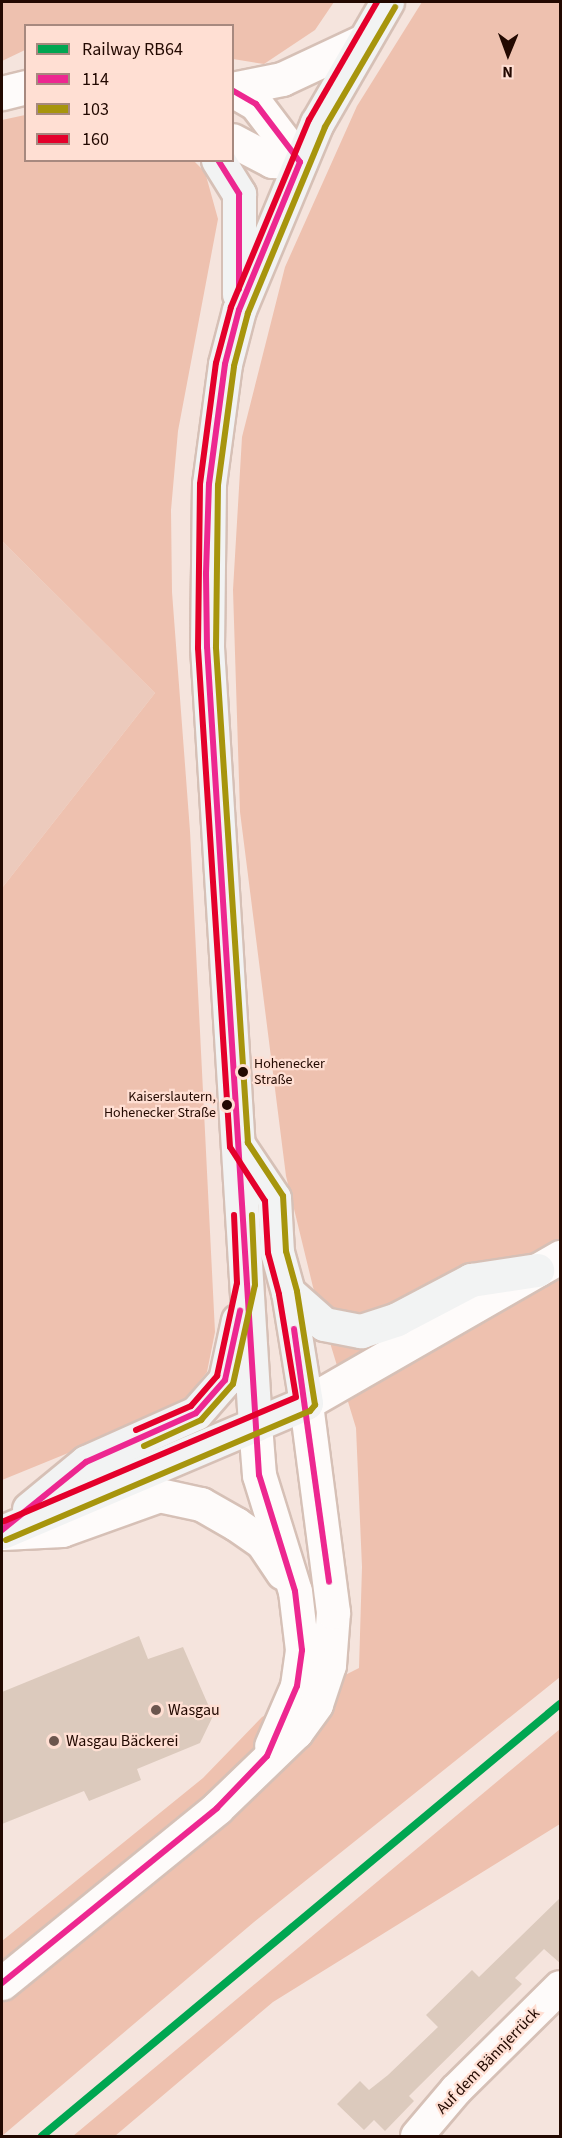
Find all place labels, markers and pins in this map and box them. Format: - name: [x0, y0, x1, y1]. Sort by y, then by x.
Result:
- place label: Hohenecker Straße: [254, 1056, 325, 1088]
- marker: Hohenecker Straße: [237, 1066, 249, 1078]
- place label: Kaiserslautern, Hohenecker Straße: [104, 1089, 216, 1122]
- marker: Kaiserslautern, Hohenecker Straße: [221, 1099, 233, 1111]
- place label: Wasgau: [168, 1700, 220, 1720]
- marker: Wasgau: [149, 1703, 163, 1717]
- place label: Wasgau Bäckerei: [66, 1731, 178, 1751]
- marker: Wasgau Bäckerei: [47, 1734, 61, 1748]

